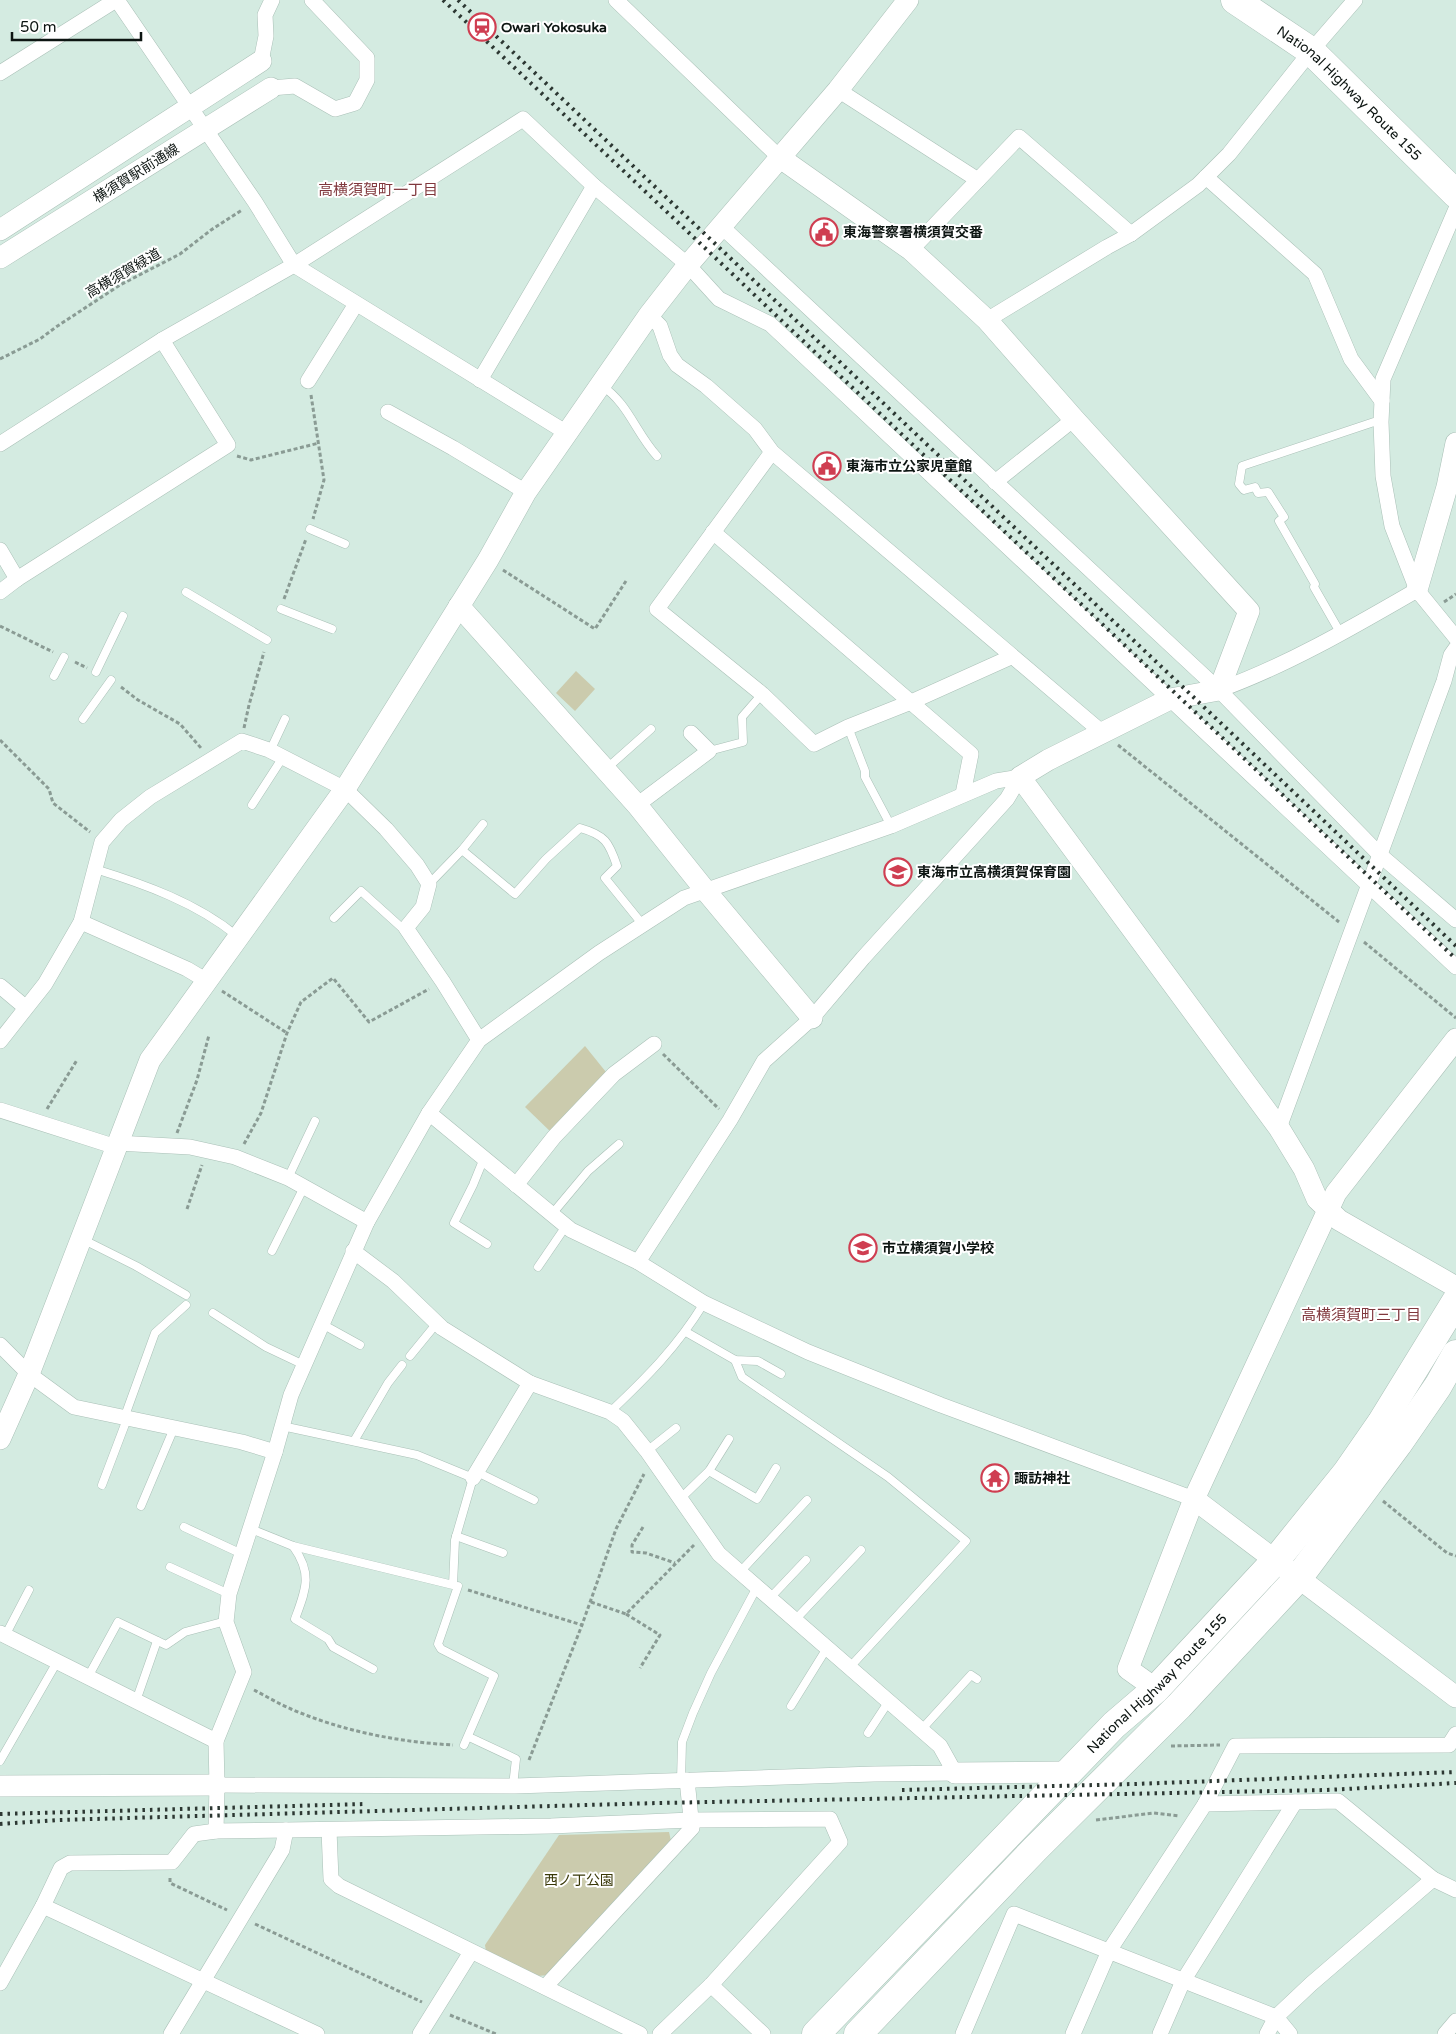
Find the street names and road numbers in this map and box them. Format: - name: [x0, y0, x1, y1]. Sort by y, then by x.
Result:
- street label: National Highway Route 155: [1273, 23, 1425, 164]
- street label: 横須賀駅前通線: [90, 140, 182, 207]
- street label: 高横須賀緑道: [83, 245, 164, 302]
- street label: National Highway Route 155: [1083, 1610, 1231, 1757]

